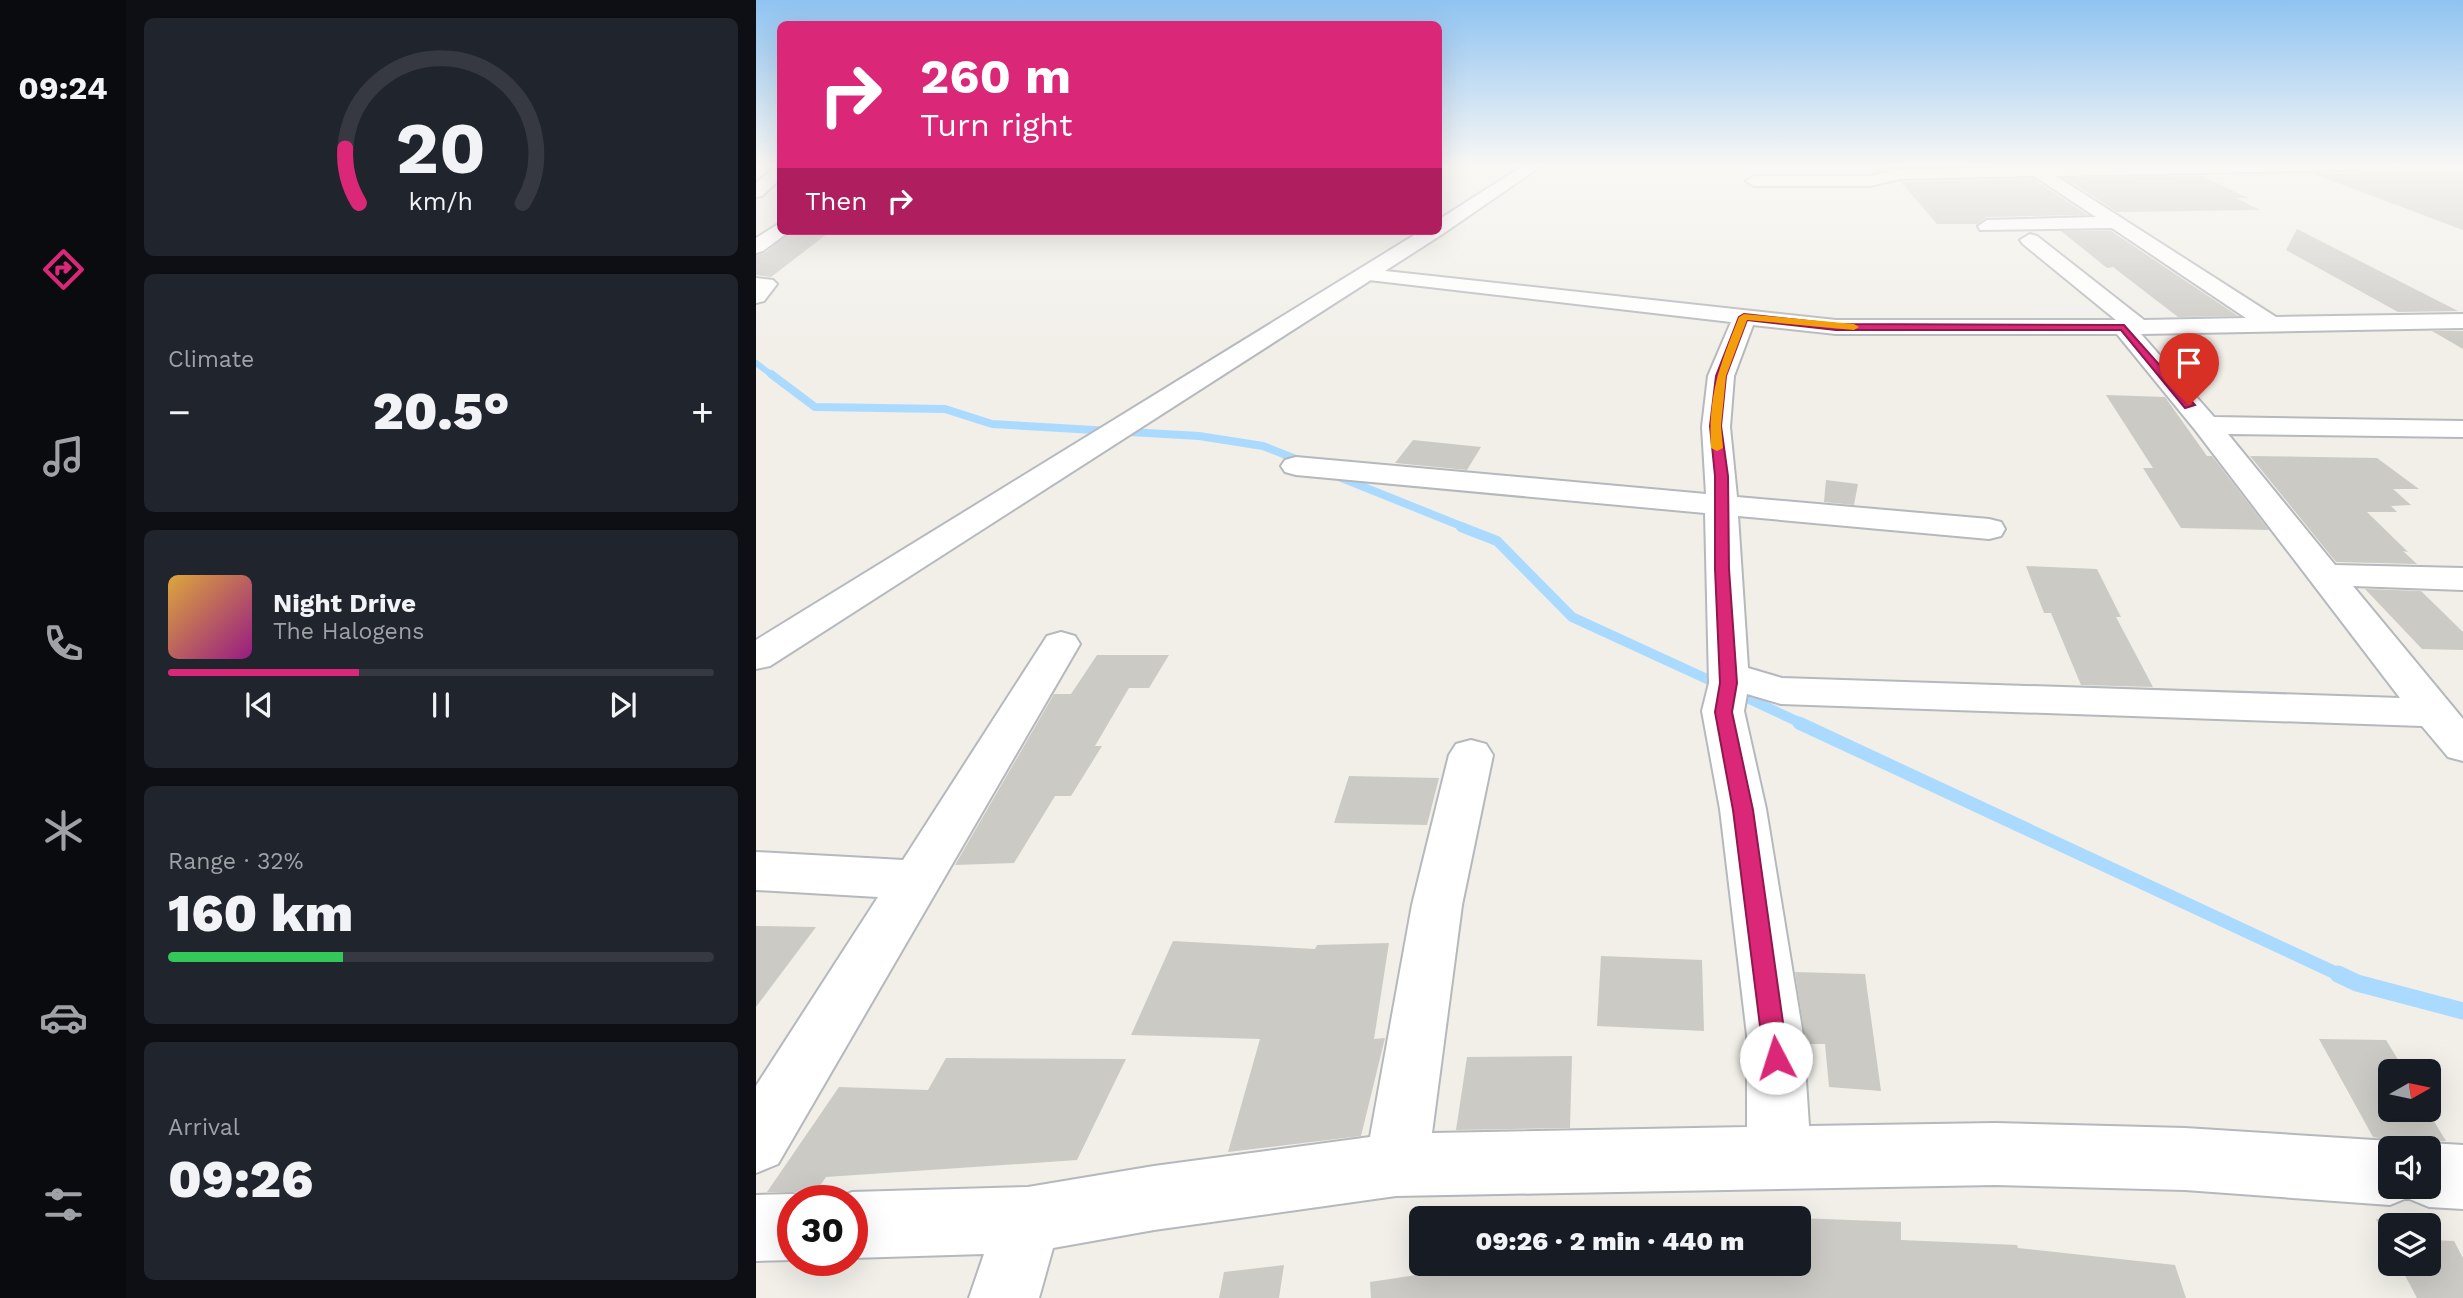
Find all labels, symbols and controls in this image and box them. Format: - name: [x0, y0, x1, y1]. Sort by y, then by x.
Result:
- text: 260 m: [920, 47, 1071, 105]
- icon: right: [805, 49, 896, 140]
- text: 09:24: [18, 69, 108, 107]
- text: 20: [396, 105, 486, 191]
- text: Turn right: [920, 106, 1072, 144]
- icon: right: [881, 182, 919, 220]
- text: Then: [805, 186, 867, 216]
- text: km/h: [409, 187, 473, 216]
- icon: directions: [39, 245, 88, 294]
- pin: [2159, 333, 2219, 405]
- icon: arrive: [2170, 344, 2208, 382]
- text: Climate: [168, 346, 254, 373]
- text: 20.5°: [372, 381, 510, 442]
- text: −: [168, 390, 191, 434]
- text: +: [691, 390, 714, 434]
- icon: music: [39, 432, 88, 481]
- text: Night Drive: [273, 588, 416, 618]
- text: The Halogens: [273, 618, 424, 645]
- icon: phone: [39, 619, 88, 668]
- icon: previous: [240, 686, 278, 724]
- icon: pause: [422, 686, 460, 724]
- icon: next: [604, 686, 642, 724]
- icon: climate: [39, 806, 88, 855]
- text: Range · 32%: [168, 848, 303, 875]
- text: 160 km: [168, 883, 353, 944]
- icon: car: [39, 993, 88, 1042]
- position arrow: [1739, 1021, 1813, 1095]
- north arrow: [2378, 1059, 2441, 1122]
- map controls: [2378, 1059, 2441, 1276]
- text: Arrival: [168, 1114, 240, 1141]
- button: sound: [2378, 1136, 2441, 1199]
- text: 09:26: [168, 1149, 313, 1210]
- icon: filters: [39, 1180, 88, 1229]
- speed limit sign: 30: [777, 1185, 868, 1276]
- button: layers: [2378, 1213, 2441, 1276]
- text: 09:26 · 2 min · 440 m: [1476, 1226, 1744, 1256]

